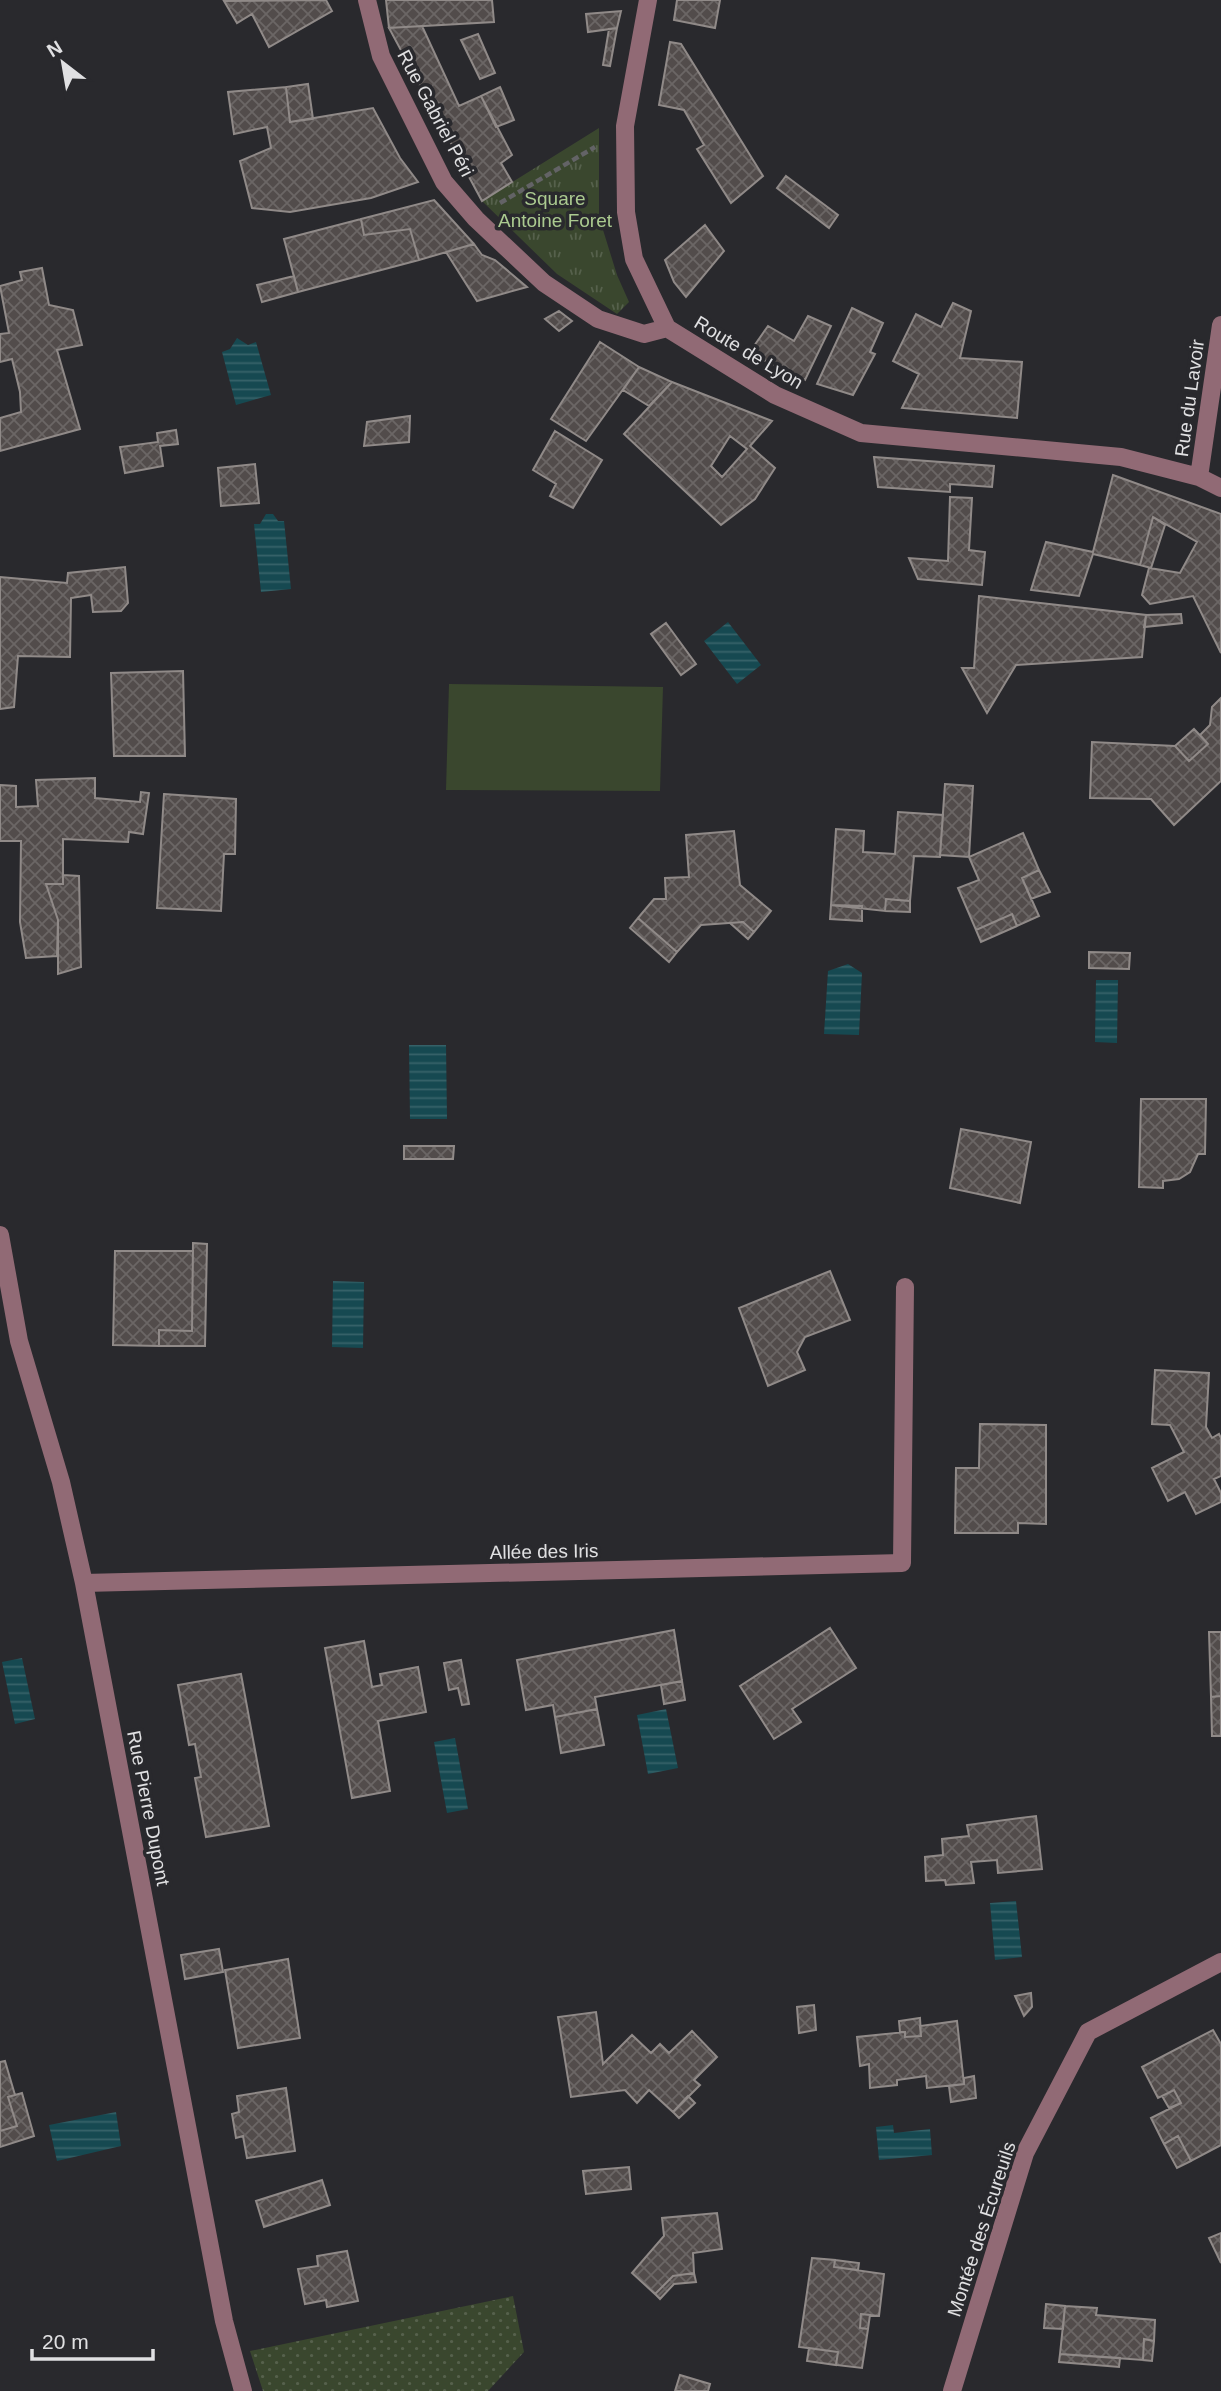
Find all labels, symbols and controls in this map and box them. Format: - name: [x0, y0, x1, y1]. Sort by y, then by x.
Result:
- north arrow: [28, 28, 98, 98]
- text: N: [43, 36, 66, 61]
- street label: Rue Gabriel Péri: [393, 46, 478, 180]
- park label: Square Antoine Foret: [498, 188, 613, 231]
- street label: Route de Lyon: [691, 312, 807, 393]
- street label: Rue du Lavoir: [1171, 337, 1208, 458]
- street label: Allée des Iris: [489, 1540, 599, 1563]
- street label: Rue Pierre Dupont: [123, 1729, 174, 1888]
- street label: Montée des Écureuils: [943, 2139, 1020, 2319]
- scale bar: [32, 2318, 152, 2362]
- text: 20 m: [42, 2330, 89, 2353]

